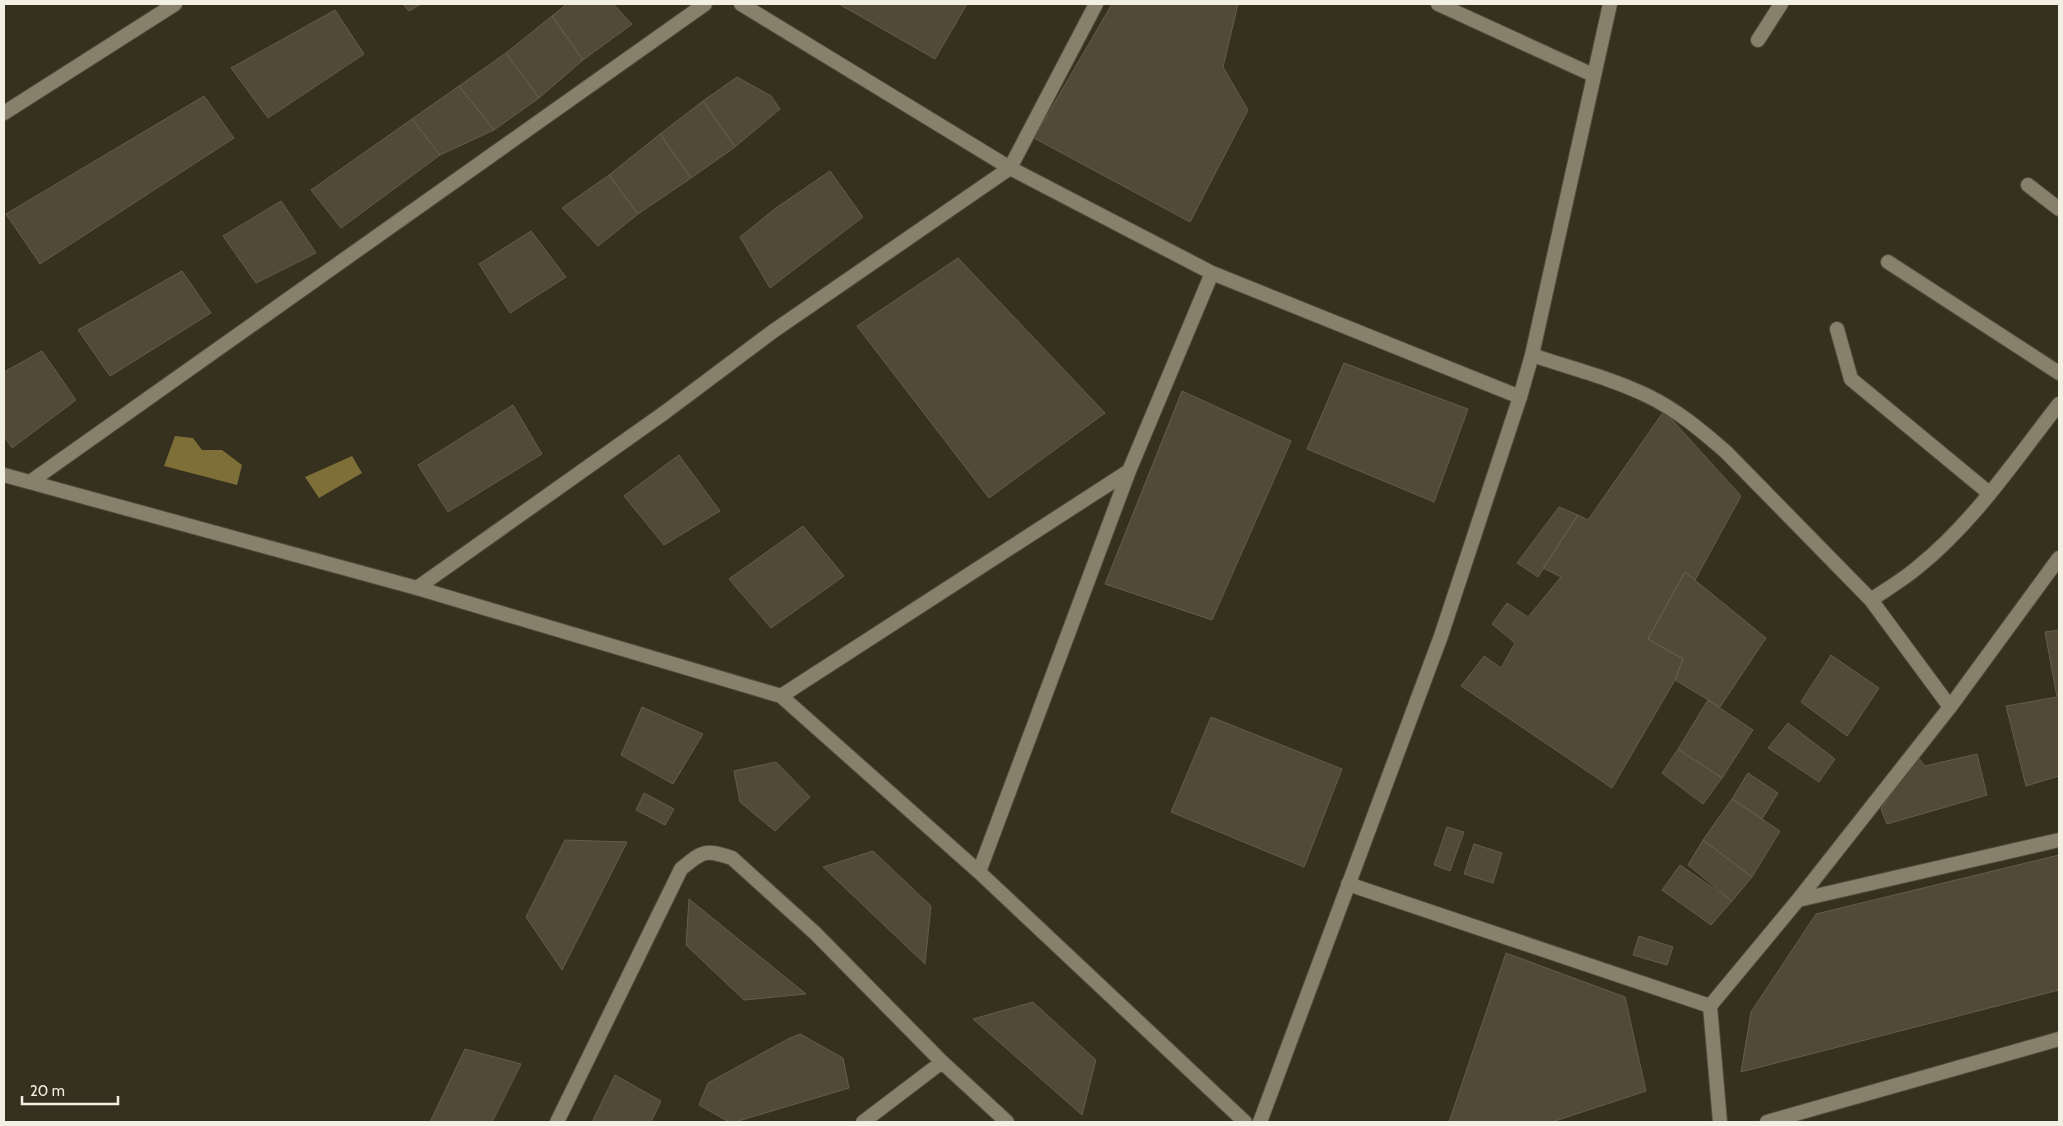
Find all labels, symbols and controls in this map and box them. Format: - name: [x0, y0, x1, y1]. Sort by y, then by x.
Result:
- scale bar: [22, 1074, 119, 1106]
- text: 20 m: [30, 1082, 65, 1100]

